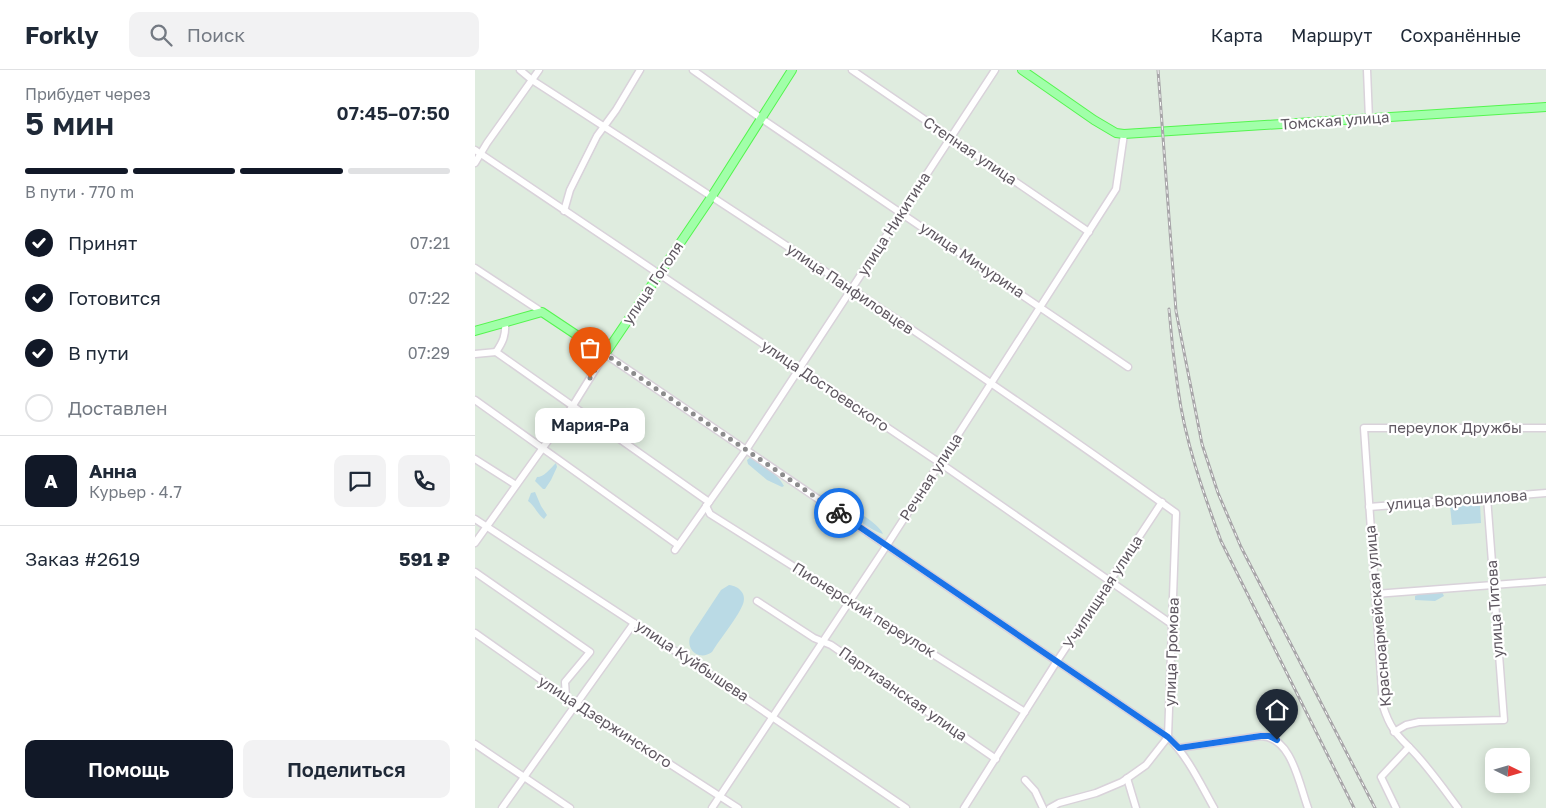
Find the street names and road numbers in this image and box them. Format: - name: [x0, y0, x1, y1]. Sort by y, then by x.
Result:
- street label: Томская улица: [1280, 107, 1390, 133]
- street label: Степная улица: [920, 112, 1021, 188]
- street label: улица Никитина: [853, 168, 933, 279]
- street label: улица Мичурина: [917, 217, 1028, 301]
- street label: улица Гоголя: [618, 237, 687, 327]
- street label: улица Панфиловцев: [784, 239, 918, 337]
- street label: улица Достоевского: [758, 336, 893, 435]
- street label: переулок Дружбы: [1388, 418, 1522, 436]
- street label: Речная улица: [895, 429, 965, 524]
- street label: улица Ворошилова: [1386, 485, 1528, 513]
- street label: Красноармейская улица: [1360, 525, 1394, 708]
- street label: Училищная улица: [1059, 531, 1146, 652]
- street label: Пионерский переулок: [790, 558, 940, 661]
- street label: улица Титова: [1482, 560, 1506, 659]
- street label: улица Громова: [1160, 597, 1182, 707]
- street label: улица Куйбышева: [632, 616, 753, 705]
- street label: Партизанская улица: [836, 642, 971, 744]
- street label: улица Дзержинского: [535, 671, 676, 771]

